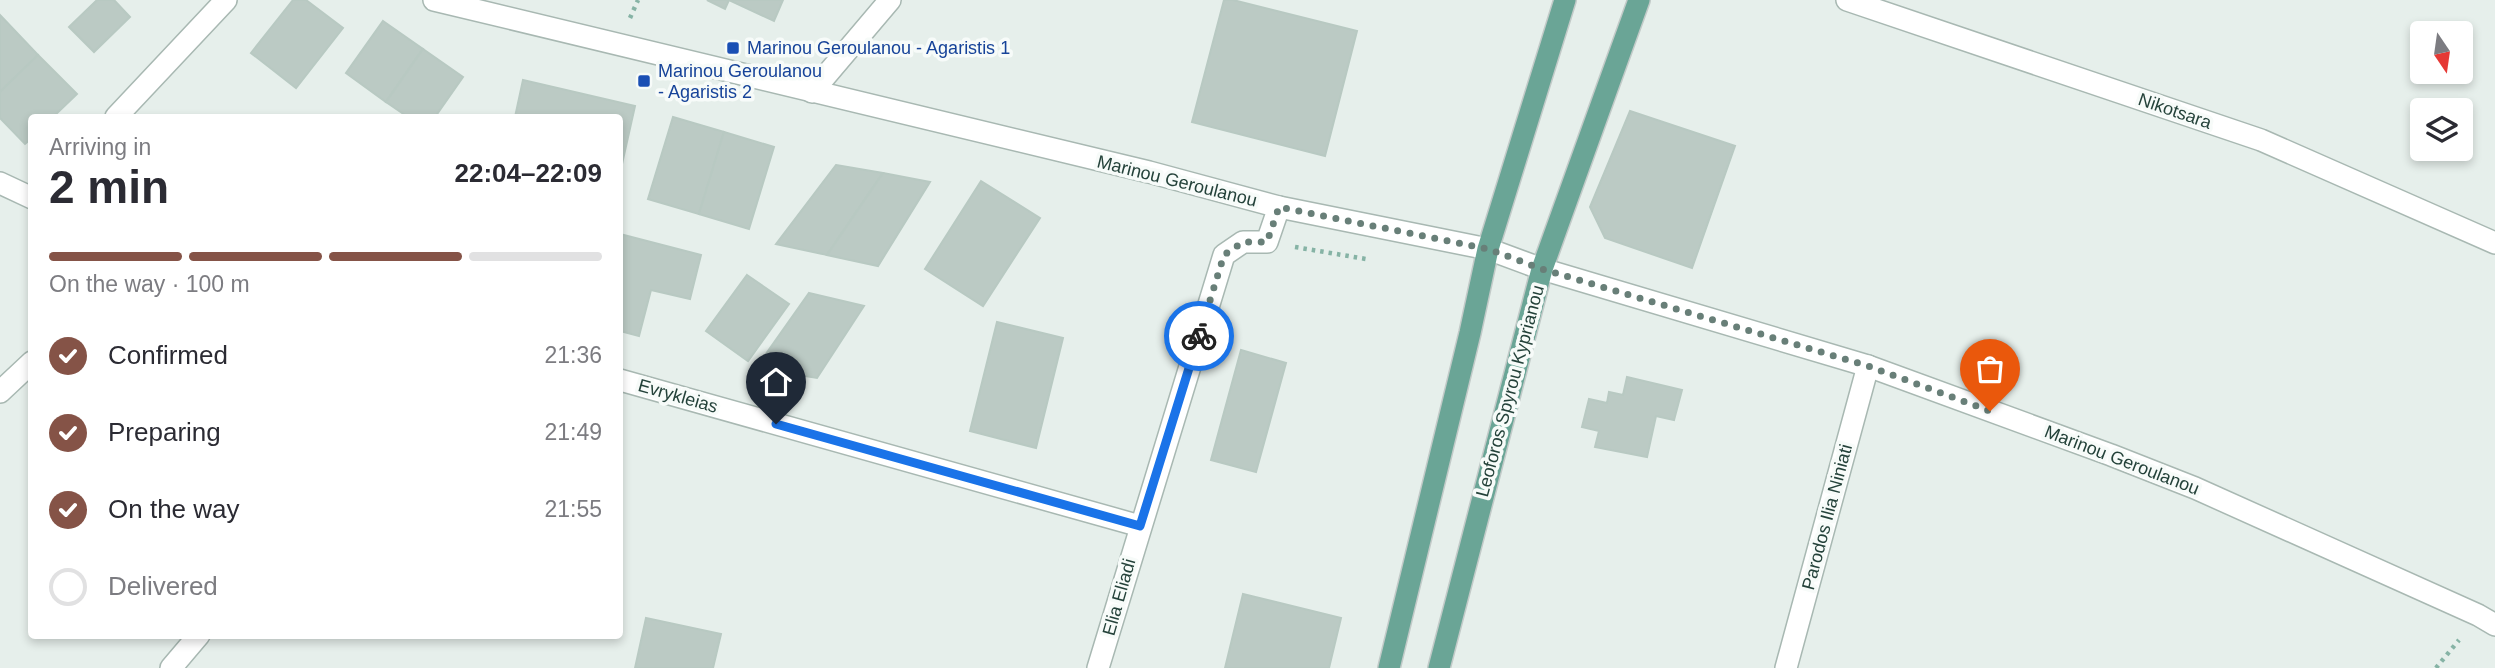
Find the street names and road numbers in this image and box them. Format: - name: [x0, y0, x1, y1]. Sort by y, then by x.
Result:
- street label: Nikotsara: [2136, 89, 2215, 133]
- street label: Marinou Geroulanou: [1095, 151, 1259, 211]
- street label: Leoforos Spyrou Kyprianou: [1472, 283, 1548, 499]
- street label: Evrykleias: [636, 375, 720, 417]
- street label: Marinou Geroulanou: [2042, 421, 2202, 499]
- street label: Parodos Ilia Niniati: [1798, 442, 1856, 592]
- street label: Elia Eliadi: [1098, 556, 1140, 638]

